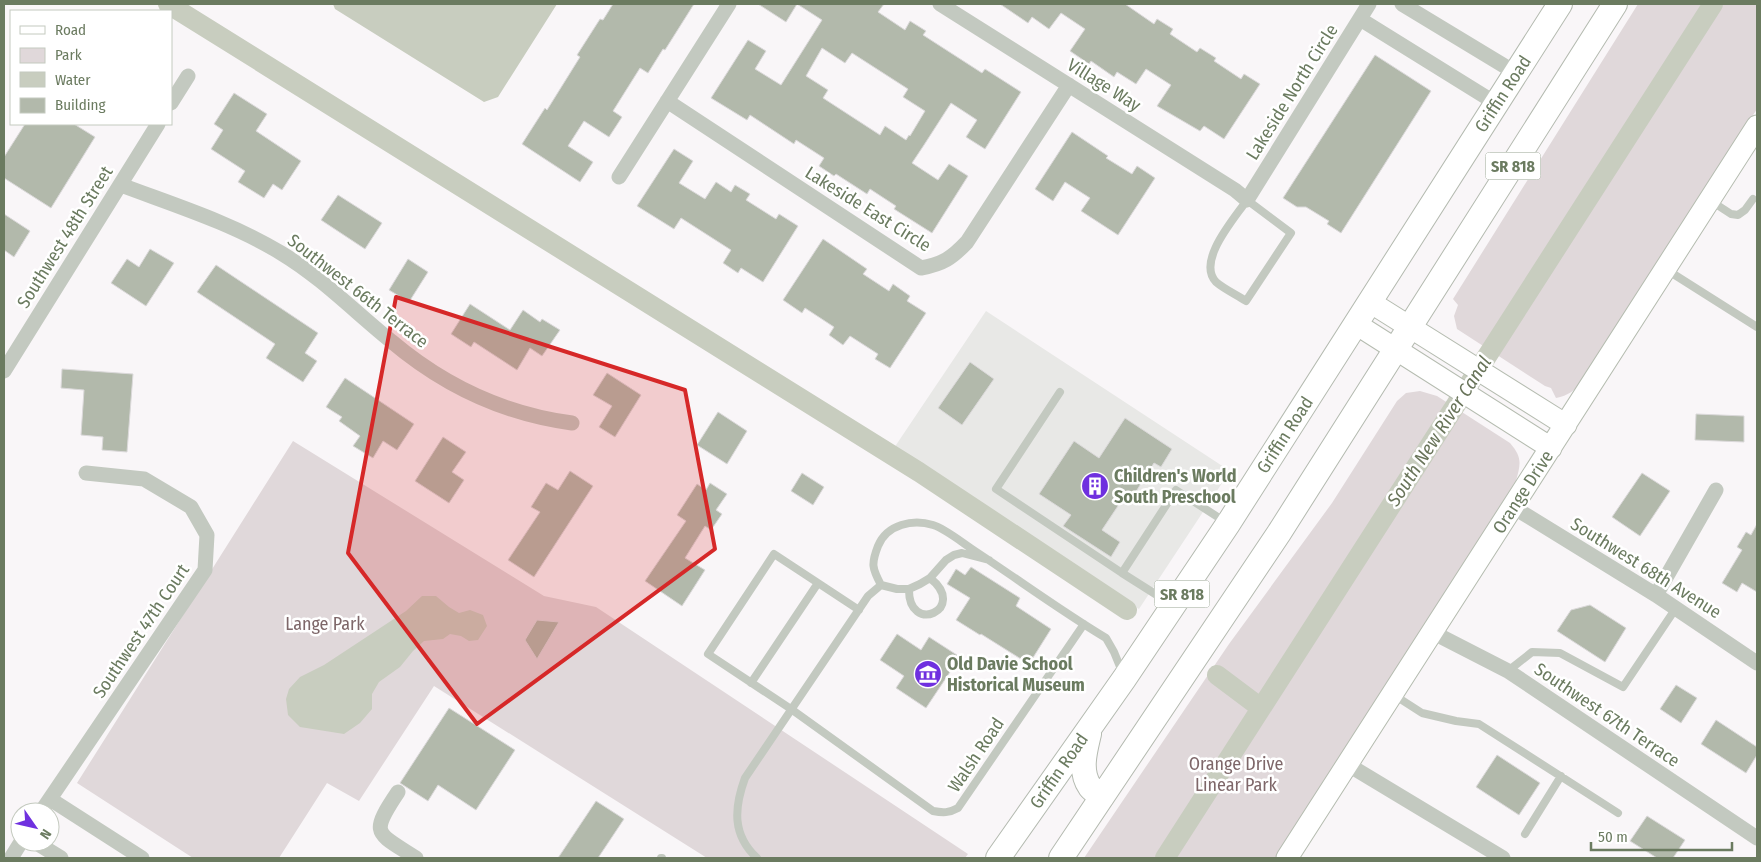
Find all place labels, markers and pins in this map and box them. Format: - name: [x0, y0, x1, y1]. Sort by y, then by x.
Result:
- place label: Children's World South Preschool: [1114, 465, 1236, 508]
- building icon: Children's World South Preschool: [1080, 471, 1110, 501]
- place label: Old Davie School Historical Museum: [947, 653, 1085, 696]
- museum icon: Old Davie School Historical Museum: [913, 659, 943, 689]

